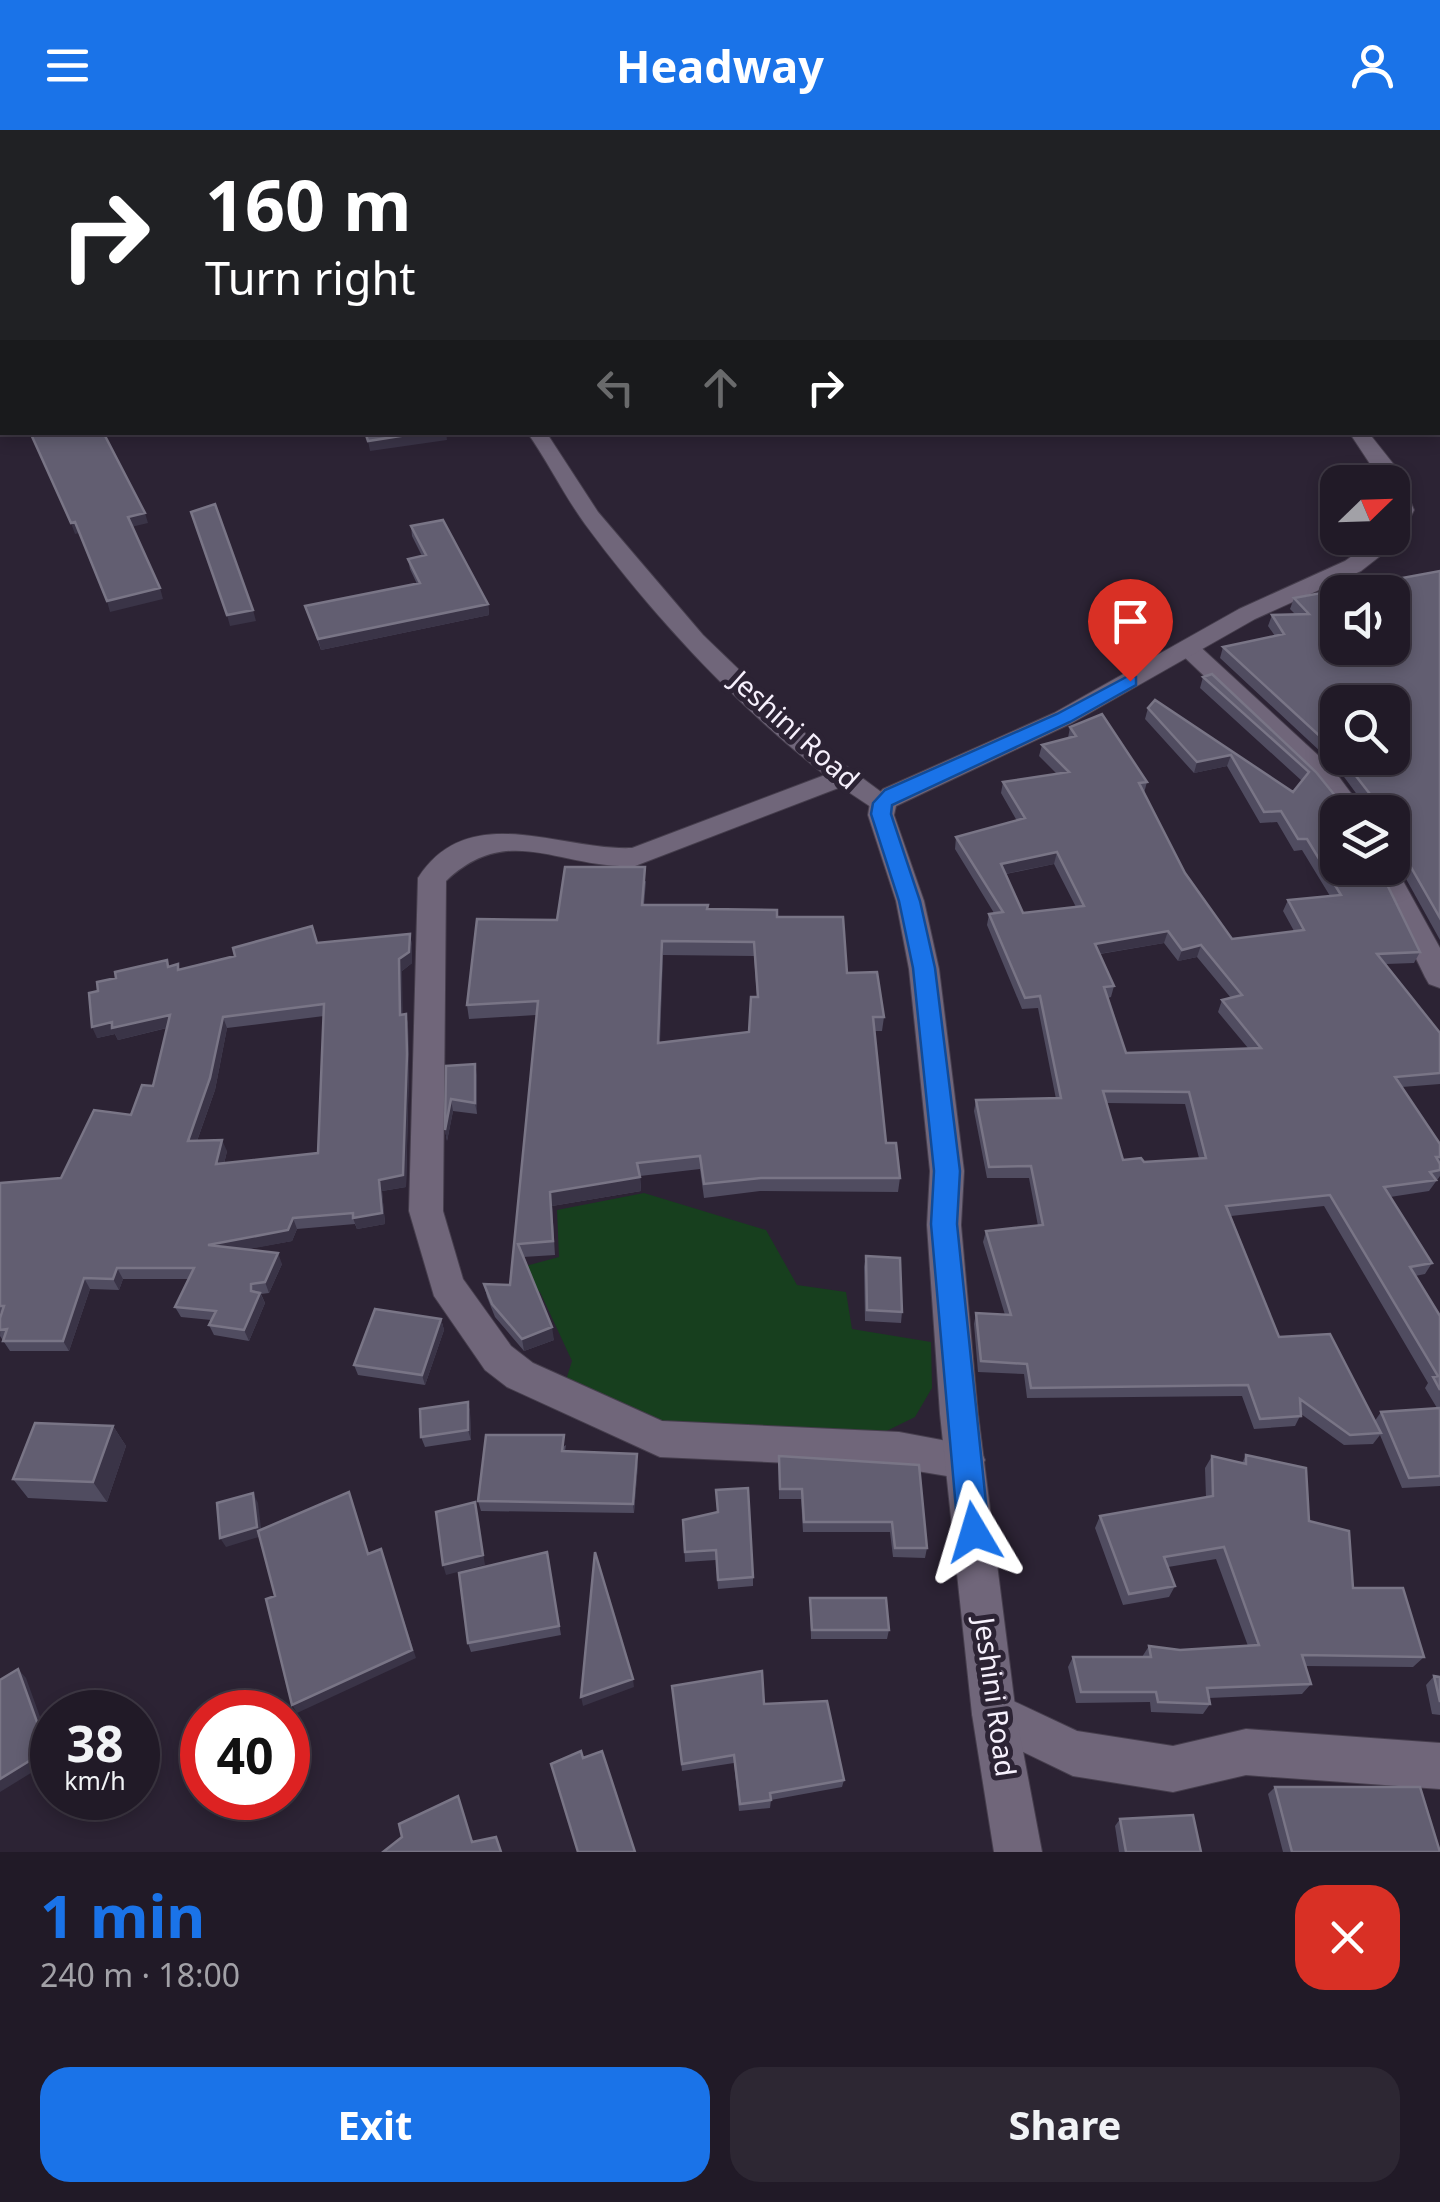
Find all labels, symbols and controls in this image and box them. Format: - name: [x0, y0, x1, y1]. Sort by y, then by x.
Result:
- text: Headway: [616, 35, 824, 96]
- icon: menu: [40, 38, 95, 93]
- icon: person: [1345, 38, 1400, 93]
- text: 160 m: [205, 156, 412, 252]
- icon: right: [40, 170, 170, 300]
- text: Turn right: [205, 247, 416, 308]
- icon: left: [588, 360, 643, 415]
- icon: ahead: [693, 360, 748, 415]
- icon: right: [798, 360, 853, 415]
- north arrow: [1320, 465, 1410, 555]
- map controls: [1320, 465, 1410, 885]
- button: sound: [1320, 575, 1410, 665]
- pin: [1088, 579, 1173, 682]
- icon: arrive: [1103, 594, 1158, 649]
- street label: Jeshini Road: [721, 659, 868, 797]
- button: search: [1320, 685, 1410, 775]
- button: layers: [1320, 795, 1410, 885]
- position arrow: [922, 1480, 1026, 1584]
- street label: Jeshini Road: [966, 1612, 1026, 1779]
- speed limit sign: 40: [180, 1690, 310, 1820]
- text: 38: [66, 1709, 124, 1777]
- text: km/h: [64, 1763, 126, 1797]
- text: 1 min: [40, 1874, 205, 1956]
- button: close: [1295, 1885, 1400, 1990]
- text: 240 m · 18:00: [40, 1953, 240, 1996]
- button: Exit: [40, 2067, 710, 2182]
- button: Share: [730, 2067, 1400, 2182]

